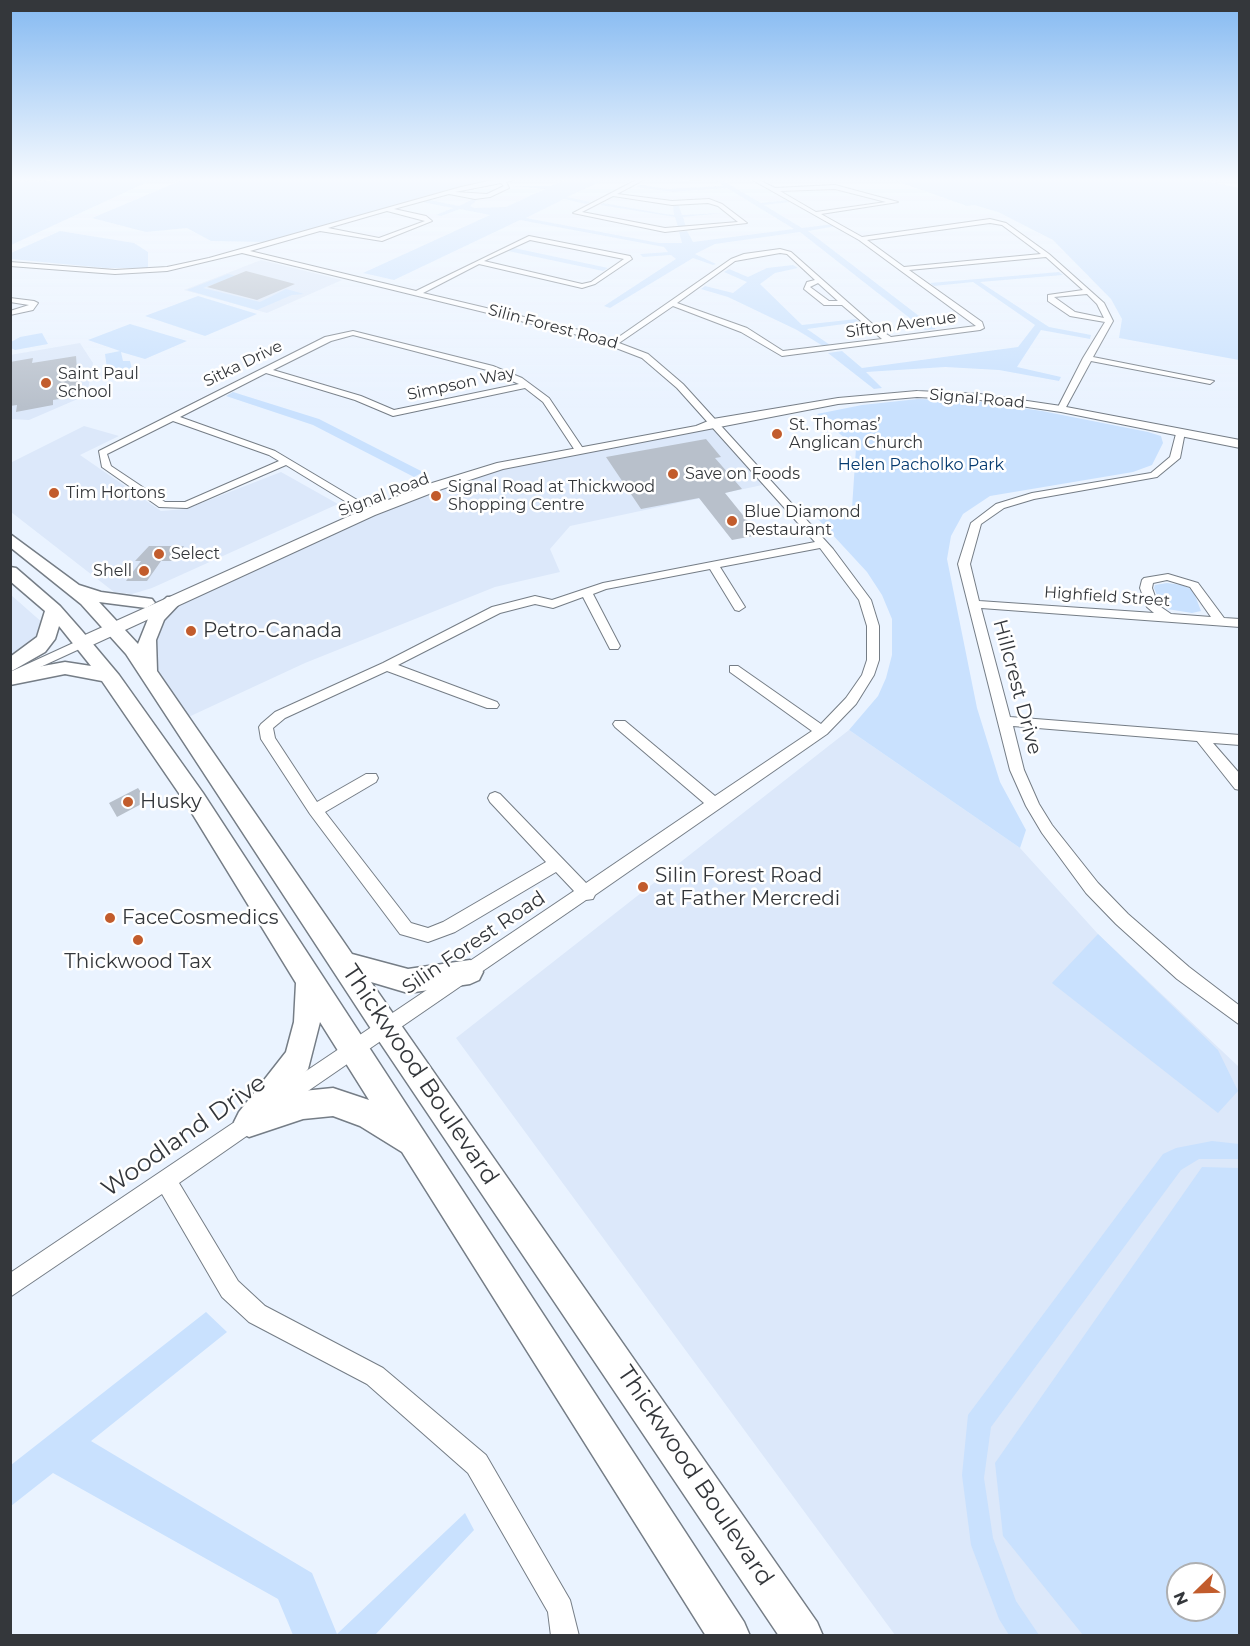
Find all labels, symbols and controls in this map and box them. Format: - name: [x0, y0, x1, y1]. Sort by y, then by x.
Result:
- street label: Silin Forest Road: [486, 300, 620, 354]
- street label: Sifton Avenue: [845, 308, 957, 342]
- street label: Sitka Drive: [200, 337, 286, 391]
- street label: Simpson Way: [405, 363, 517, 405]
- place label: Saint Paul School: [58, 364, 139, 402]
- marker: Saint Paul School: [39, 376, 53, 390]
- street label: Signal Road: [929, 385, 1025, 413]
- place label: St. Thomas’ Anglican Church: [789, 415, 923, 453]
- marker: St. Thomas’ Anglican Church: [770, 427, 784, 441]
- park label: Helen Pacholko Park: [838, 455, 1004, 475]
- place label: Save on Foods: [685, 464, 800, 484]
- marker: Save on Foods: [666, 467, 680, 481]
- street label: Signal Road: [336, 469, 432, 521]
- place label: Signal Road at Thickwood Shopping Centre: [448, 477, 655, 515]
- place label: Tim Hortons: [66, 483, 165, 503]
- marker: Tim Hortons: [47, 486, 61, 500]
- marker: Signal Road at Thickwood Shopping Centre: [429, 489, 443, 503]
- place label: Blue Diamond Restaurant: [744, 502, 861, 540]
- marker: Blue Diamond Restaurant: [725, 514, 739, 528]
- place label: Select: [171, 544, 220, 564]
- marker: Select: [152, 547, 166, 561]
- place label: Shell: [93, 561, 132, 581]
- marker: Shell: [137, 564, 151, 578]
- street label: Highfield Street: [1043, 583, 1171, 611]
- street label: Hillcrest Drive: [987, 617, 1047, 757]
- place label: Petro-Canada: [203, 619, 342, 643]
- marker: Petro-Canada: [184, 624, 198, 638]
- place label: Husky: [140, 790, 202, 814]
- marker: Husky: [121, 795, 135, 809]
- place label: Silin Forest Road at Father Mercredi: [655, 864, 840, 911]
- marker: Silin Forest Road at Father Mercredi: [636, 880, 650, 894]
- street label: Silin Forest Road: [398, 886, 550, 1000]
- place label: FaceCosmedics: [122, 906, 278, 930]
- marker: FaceCosmedics: [103, 911, 117, 925]
- marker: Thickwood Tax: [131, 933, 145, 947]
- place label: Thickwood Tax: [64, 950, 212, 974]
- street label: Thickwood Boulevard: [336, 960, 504, 1190]
- street label: Woodland Drive: [96, 1069, 272, 1203]
- street label: Thickwood Boulevard: [611, 1361, 779, 1591]
- north arrow: [1166, 1562, 1226, 1622]
- text: N: [1170, 1589, 1192, 1608]

